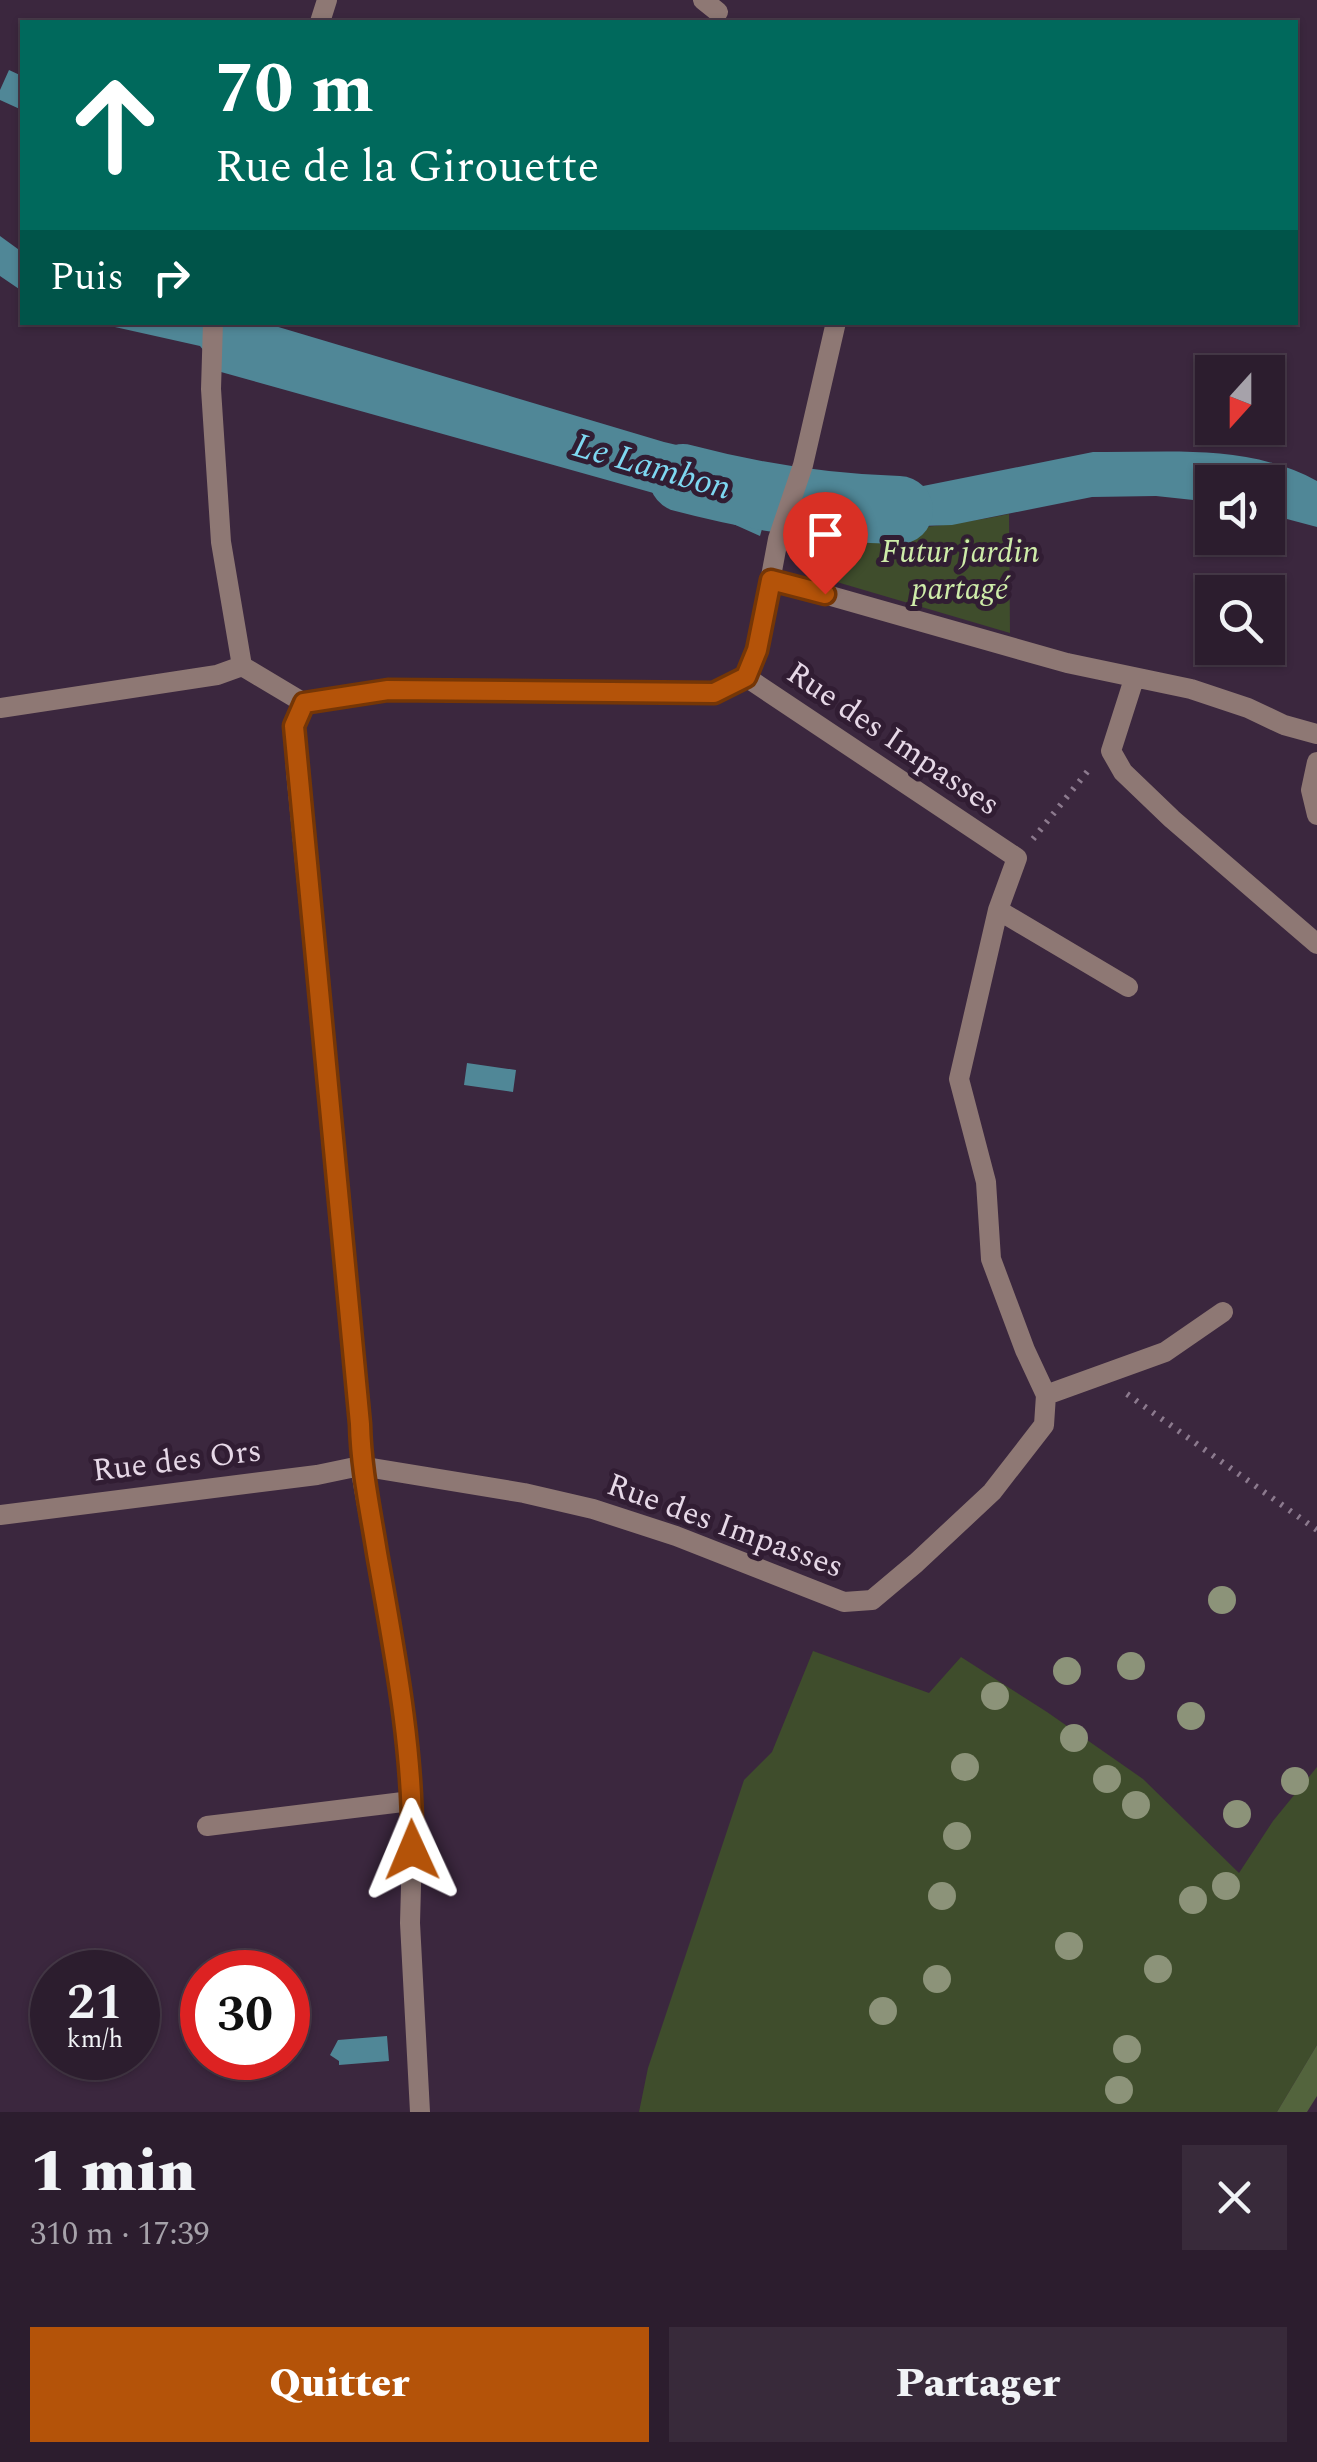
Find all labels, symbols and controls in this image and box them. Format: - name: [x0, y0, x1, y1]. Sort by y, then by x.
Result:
- text: 70 m: [215, 37, 374, 143]
- icon: ahead: [50, 60, 180, 190]
- text: Rue de la Girouette: [215, 133, 599, 202]
- text: Puis: [50, 249, 124, 307]
- icon: right: [144, 250, 199, 305]
- north arrow: [1195, 355, 1285, 445]
- map controls: [1195, 355, 1285, 665]
- water label: Le Lambon: [567, 419, 737, 515]
- button: sound: [1195, 465, 1285, 555]
- pin: [783, 492, 868, 595]
- icon: arrive: [798, 507, 853, 562]
- park label: Futur jardin partagé: [881, 528, 1040, 614]
- button: search: [1195, 575, 1285, 665]
- street label: Rue des Impasses: [776, 649, 1010, 829]
- street label: Rue des Ors: [90, 1426, 264, 1496]
- street label: Rue des Impasses: [600, 1461, 850, 1591]
- position arrow: [360, 1798, 464, 1902]
- speed limit sign: 30: [180, 1950, 310, 2080]
- text: 21: [67, 1965, 123, 2041]
- text: km/h: [67, 2021, 123, 2059]
- text: 1 min: [30, 2126, 196, 2218]
- button: close: [1182, 2145, 1287, 2250]
- text: 310 m · 17:39: [30, 2210, 210, 2259]
- button: Quitter: [30, 2327, 649, 2442]
- button: Partager: [669, 2327, 1287, 2442]

